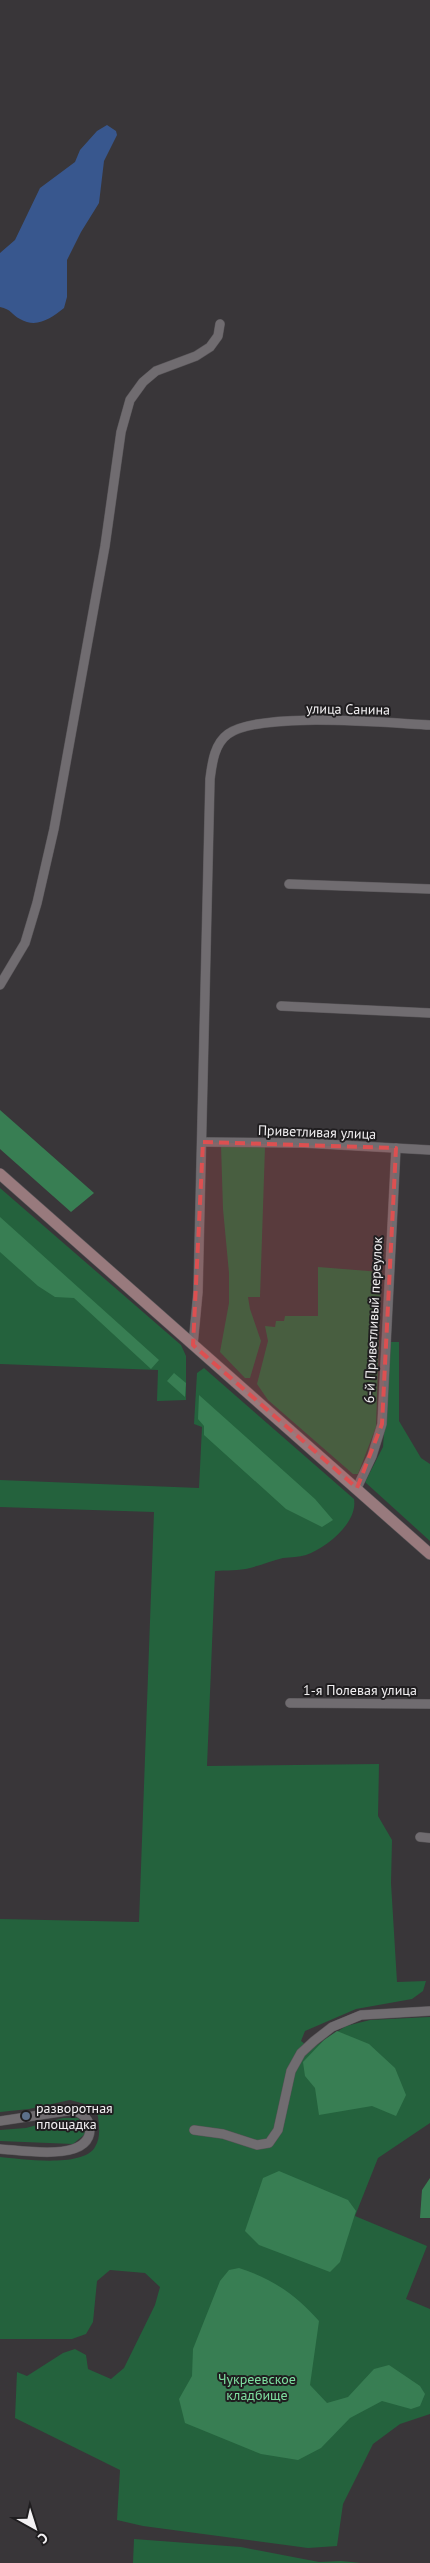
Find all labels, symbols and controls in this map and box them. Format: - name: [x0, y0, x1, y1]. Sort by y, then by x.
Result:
- street label: улица Санина: [306, 699, 390, 719]
- street label: Приветливая улица: [257, 1121, 377, 1143]
- street label: 6-й Приветливый переулок: [360, 1236, 386, 1404]
- street label: 1-я Полевая улица: [303, 1681, 417, 1699]
- place label: разворотная площадка: [36, 2099, 113, 2133]
- marker: разворотная площадка: [20, 2110, 32, 2122]
- park label: Чукреевское кладбище: [218, 2370, 296, 2404]
- north arrow: [10, 2503, 60, 2553]
- text: С: [34, 2529, 52, 2548]

